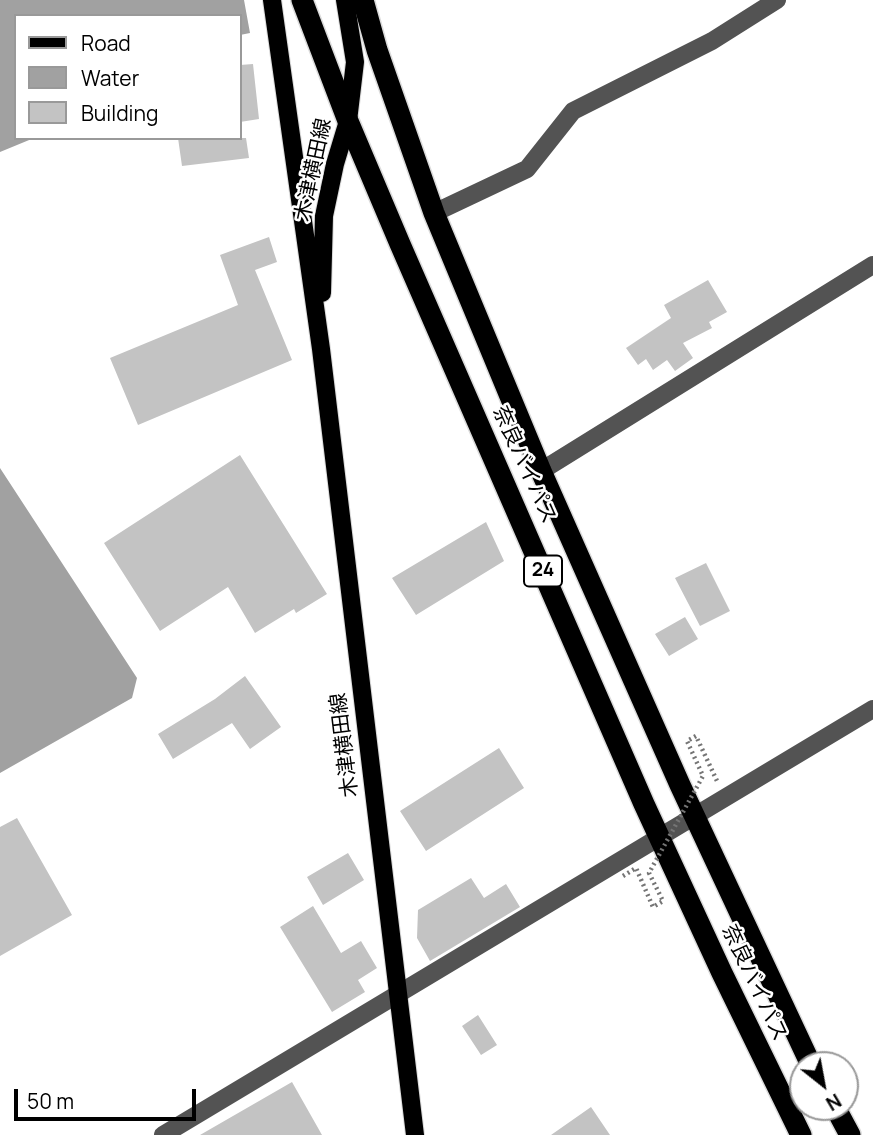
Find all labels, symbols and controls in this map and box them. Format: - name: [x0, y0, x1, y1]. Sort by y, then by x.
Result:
- legend: [14, 14, 242, 140]
- text: Road: [81, 29, 131, 57]
- text: Water: [81, 64, 139, 92]
- text: Building: [81, 99, 158, 127]
- street label: 木津横田線: [291, 116, 337, 224]
- street label: 奈良バイパス: [487, 402, 561, 528]
- road number: 24: [524, 556, 562, 586]
- street label: 木津横田線: [326, 691, 364, 799]
- street label: 奈良バイパス: [716, 921, 792, 1045]
- north arrow: [789, 1051, 859, 1121]
- scale bar: [18, 1076, 200, 1120]
- text: 50 m: [27, 1087, 74, 1115]
- text: N: [821, 1088, 846, 1117]

